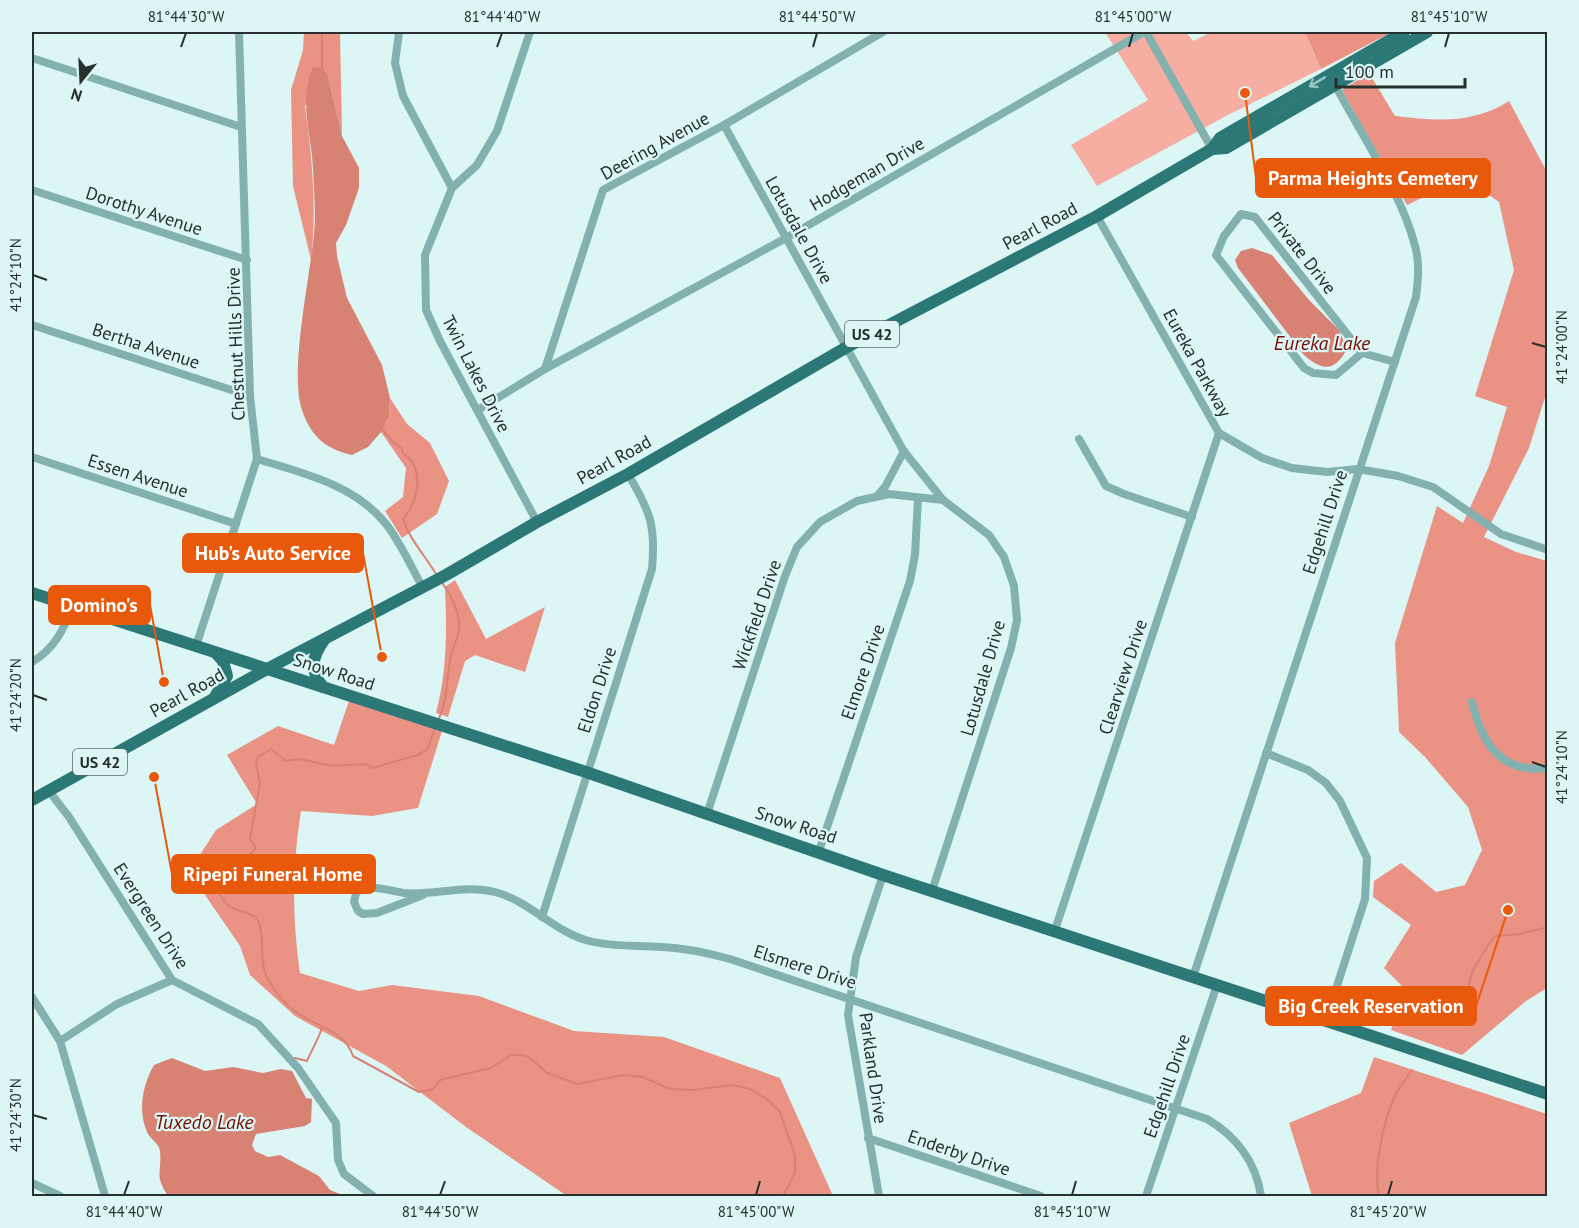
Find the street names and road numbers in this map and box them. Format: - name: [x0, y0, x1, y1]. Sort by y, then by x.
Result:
- street label: Deering Avenue: [596, 106, 713, 185]
- street label: Hodgeman Drive: [805, 131, 928, 216]
- street label: Lotusdale Drive: [760, 172, 838, 288]
- street label: Dorothy Avenue: [83, 181, 205, 240]
- street label: Pearl Road: [998, 196, 1081, 255]
- street label: Private Drive: [1263, 207, 1342, 298]
- street label: Chestnut Hills Drive: [221, 267, 250, 421]
- street label: Eureka Parkway: [1158, 304, 1237, 422]
- street label: Twin Lakes Drive: [437, 311, 516, 436]
- street label: Bertha Avenue: [90, 317, 203, 374]
- road number: US 42: [845, 321, 899, 347]
- street label: Pearl Road: [572, 430, 655, 489]
- street label: Essen Avenue: [85, 448, 191, 503]
- street label: Edgehill Drive: [1297, 467, 1352, 577]
- street label: Wickfield Drive: [727, 557, 786, 673]
- street label: Clearview Drive: [1093, 616, 1152, 738]
- street label: Lotusdale Drive: [955, 617, 1010, 738]
- street label: Elmore Drive: [835, 621, 890, 723]
- street label: Eldon Drive: [572, 644, 621, 736]
- street label: Snow Road: [290, 648, 378, 696]
- street label: Pearl Road: [145, 663, 228, 722]
- road number: US 42: [73, 749, 127, 775]
- street label: Snow Road: [752, 801, 840, 849]
- street label: Evergreen Drive: [108, 858, 194, 973]
- street label: Elsmere Drive: [751, 939, 859, 994]
- street label: Parkland Drive: [854, 1011, 893, 1125]
- street label: Edgehill Drive: [1138, 1031, 1195, 1141]
- street label: Enderby Drive: [905, 1124, 1013, 1181]

